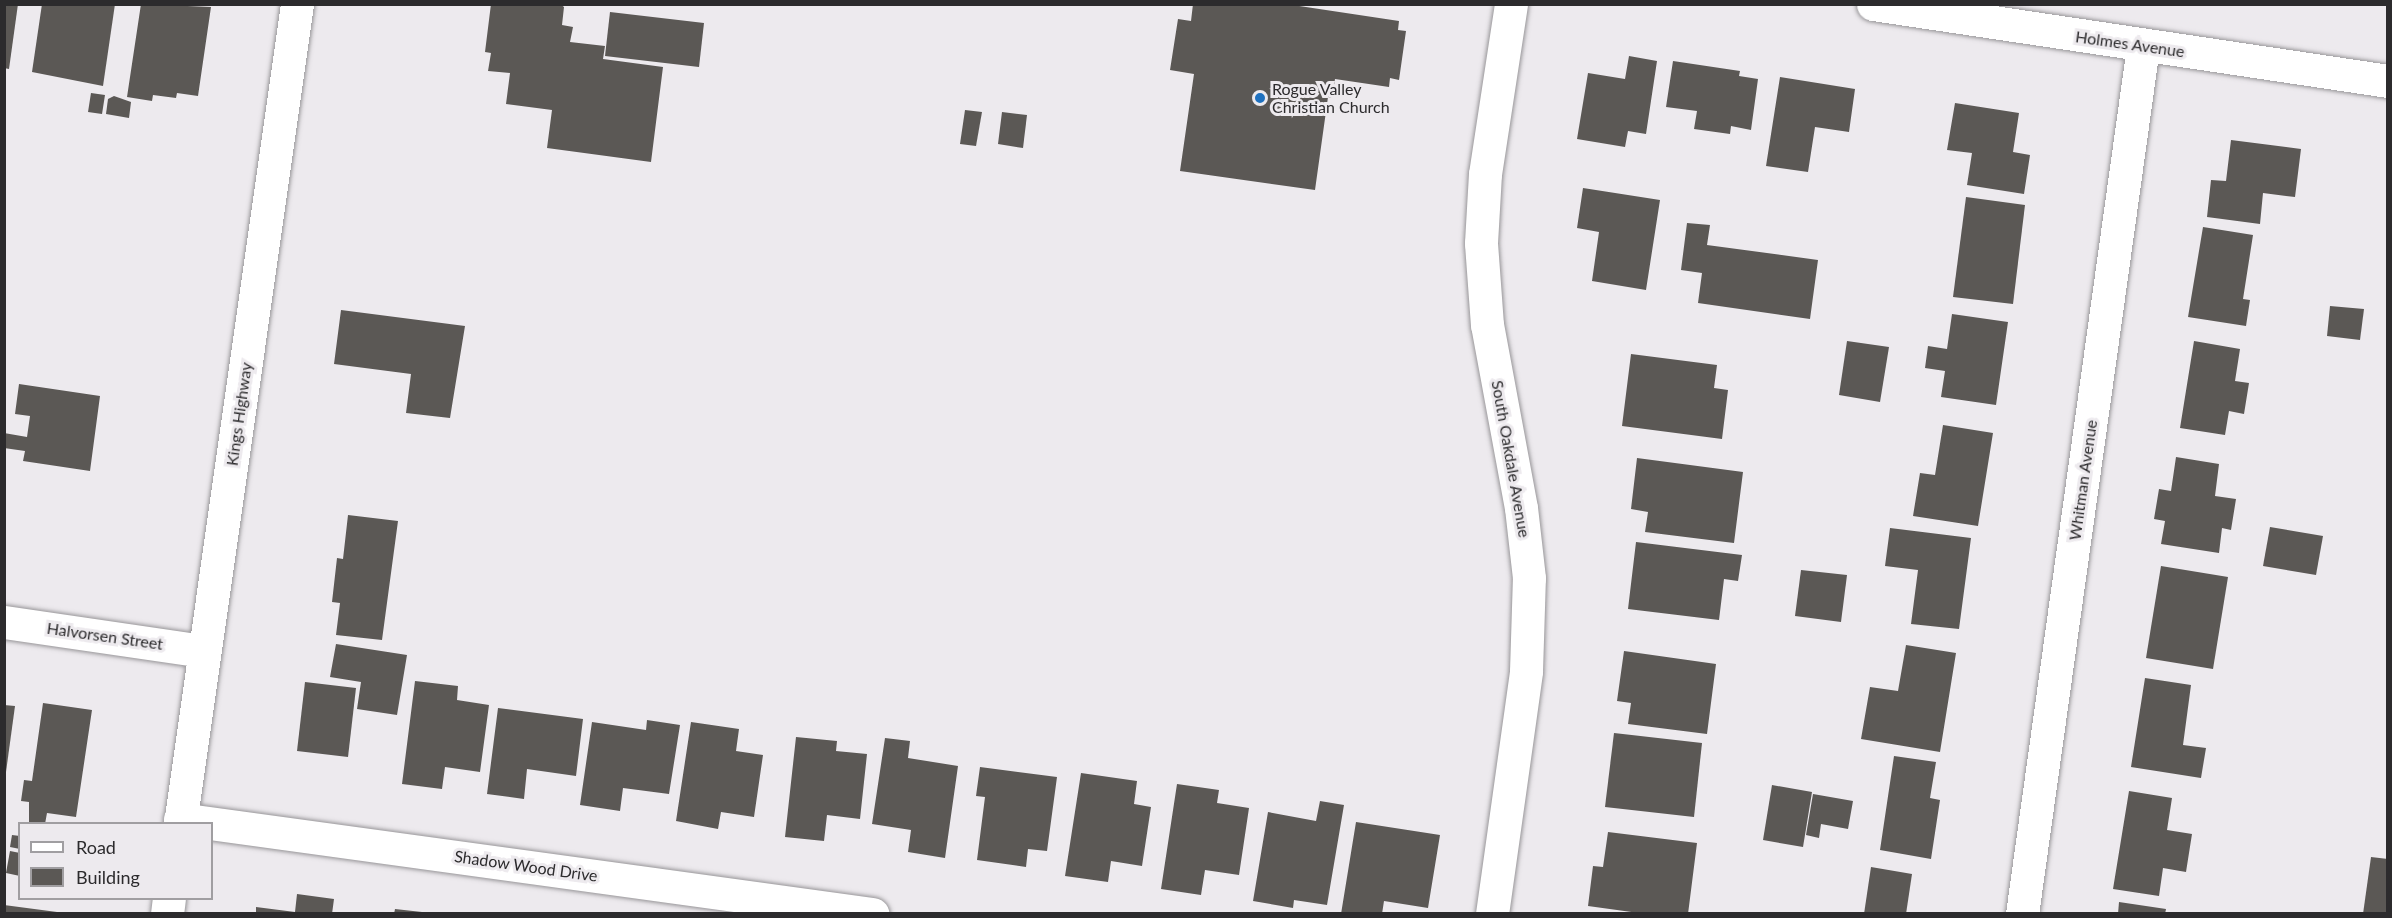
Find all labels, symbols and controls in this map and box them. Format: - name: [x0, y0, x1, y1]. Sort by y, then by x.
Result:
- street label: Holmes Avenue: [2074, 27, 2186, 61]
- place label: Rogue Valley Christian Church: [1272, 79, 1390, 117]
- marker: Rogue Valley Christian Church: [1253, 91, 1267, 105]
- street label: Kings Highway: [222, 361, 256, 467]
- street label: South Oakdale Avenue: [1488, 379, 1534, 539]
- street label: Whitman Avenue: [2065, 418, 2101, 542]
- street label: Halvorsen Street: [46, 618, 164, 654]
- legend: [18, 822, 213, 900]
- text: Road: [76, 836, 116, 858]
- street label: Shadow Wood Drive: [453, 846, 599, 886]
- text: Building: [76, 866, 140, 888]

